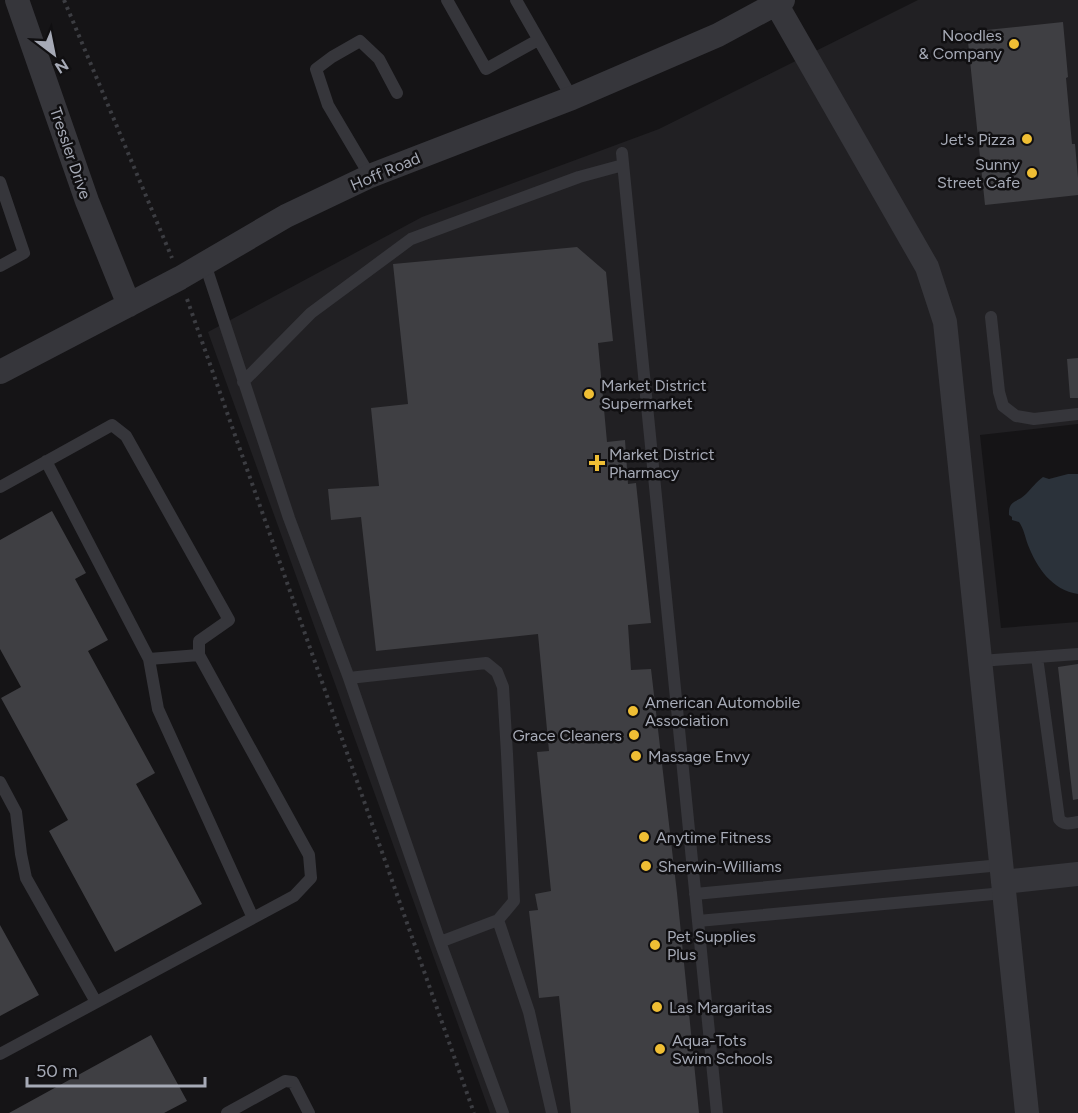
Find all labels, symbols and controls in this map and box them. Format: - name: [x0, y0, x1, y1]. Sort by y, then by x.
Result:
- north arrow: [24, 24, 84, 84]
- place label: Noodles & Company: [918, 26, 1003, 63]
- marker: Noodles & Company: [1007, 37, 1021, 51]
- text: N: [51, 55, 72, 78]
- street label: Tressler Drive: [46, 105, 95, 202]
- place label: Jet's Pizza: [941, 130, 1015, 149]
- marker: Jet's Pizza: [1020, 132, 1034, 146]
- street label: Hoff Road: [347, 148, 423, 195]
- place label: Sunny Street Cafe: [937, 155, 1021, 192]
- marker: Sunny Street Cafe: [1025, 166, 1039, 180]
- place label: Market District Supermarket: [601, 376, 706, 413]
- marker: Market District Supermarket: [582, 387, 596, 401]
- place label: Market District Pharmacy: [609, 445, 714, 482]
- marker: Market District Pharmacy: [590, 456, 604, 470]
- place label: American Automobile Association: [645, 693, 801, 730]
- marker: American Automobile Association: [626, 704, 640, 718]
- place label: Grace Cleaners: [512, 726, 622, 745]
- marker: Grace Cleaners: [627, 728, 641, 742]
- place label: Massage Envy: [648, 747, 750, 766]
- marker: Massage Envy: [629, 749, 643, 763]
- place label: Anytime Fitness: [656, 828, 771, 847]
- marker: Anytime Fitness: [637, 830, 651, 844]
- place label: Sherwin-Williams: [658, 857, 782, 876]
- marker: Sherwin-Williams: [639, 859, 653, 873]
- place label: Pet Supplies Plus: [667, 927, 756, 964]
- marker: Pet Supplies Plus: [648, 938, 662, 952]
- place label: Las Margaritas: [669, 998, 772, 1017]
- marker: Las Margaritas: [650, 1000, 664, 1014]
- place label: Aqua-Tots Swim Schools: [672, 1031, 773, 1068]
- marker: Aqua-Tots Swim Schools: [653, 1042, 667, 1056]
- scale bar: [27, 1050, 206, 1088]
- text: 50 m: [36, 1060, 78, 1082]

